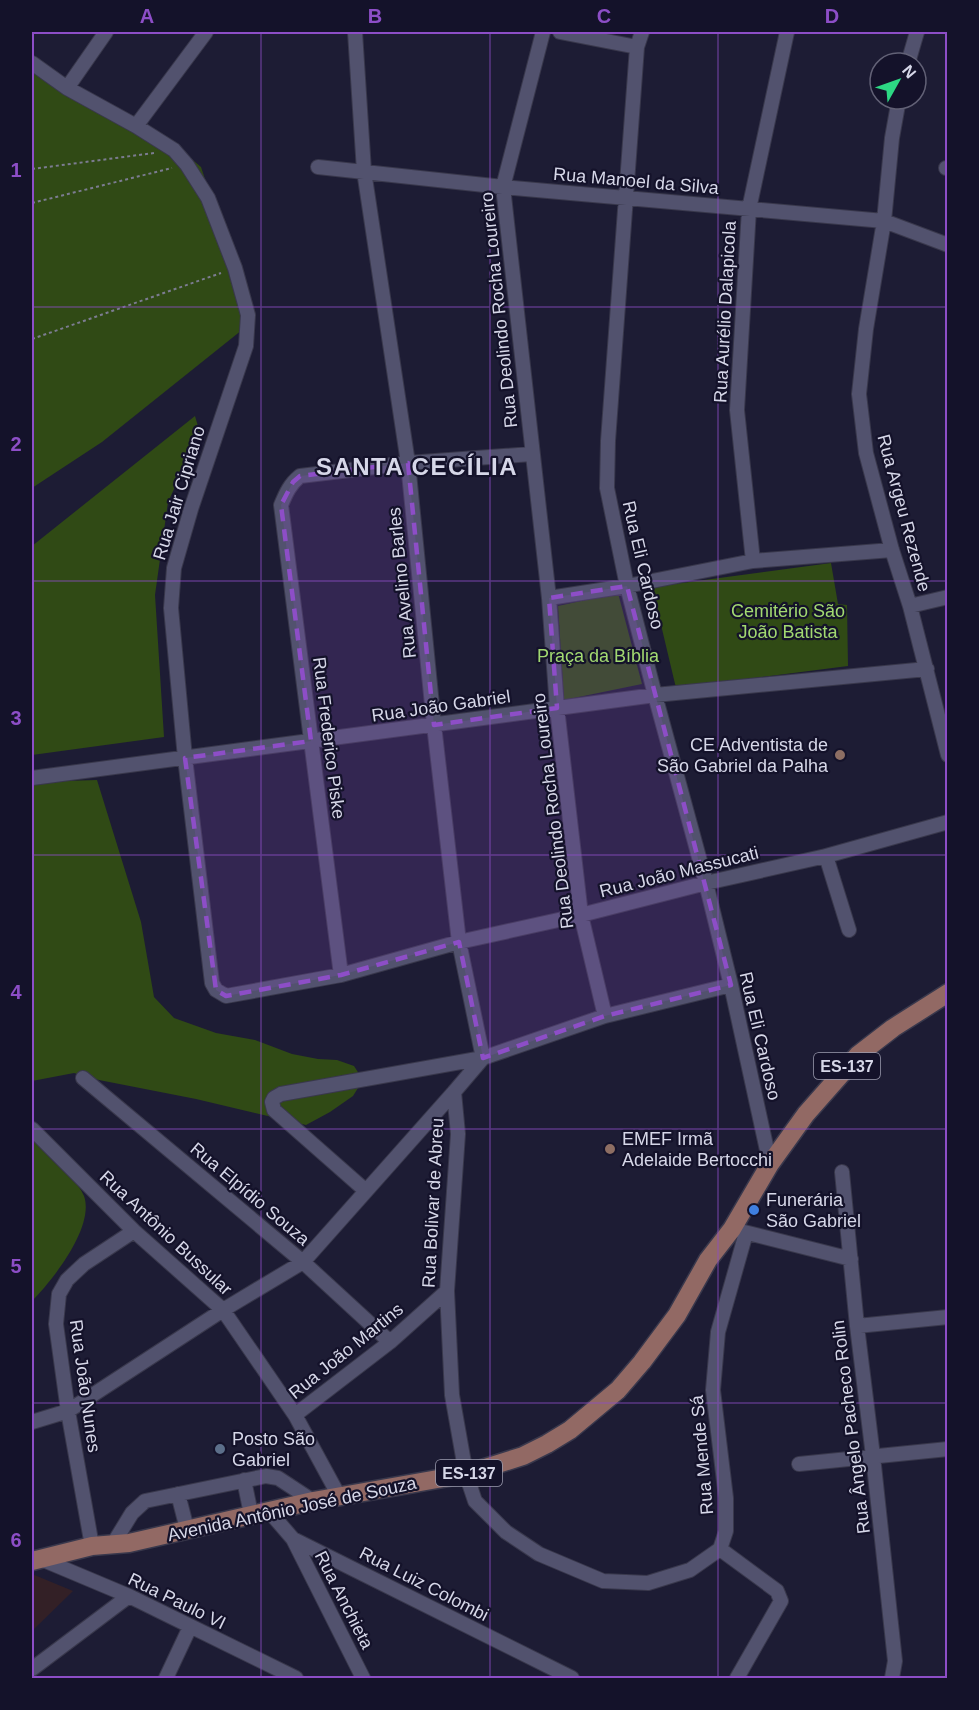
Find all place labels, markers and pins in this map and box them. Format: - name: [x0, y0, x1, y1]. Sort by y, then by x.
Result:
- place label: CE Adventista de São Gabriel da Palha: [657, 735, 829, 776]
- marker: CE Adventista de São Gabriel da Palha: [833, 748, 847, 762]
- place label: EMEF Irmã Adelaide Bertocchi: [622, 1129, 772, 1170]
- marker: EMEF Irmã Adelaide Bertocchi: [603, 1142, 617, 1156]
- place label: Funerária São Gabriel: [766, 1190, 861, 1231]
- marker: Funerária São Gabriel: [747, 1203, 761, 1217]
- place label: Posto São Gabriel: [232, 1429, 315, 1470]
- marker: Posto São Gabriel: [213, 1442, 227, 1456]

